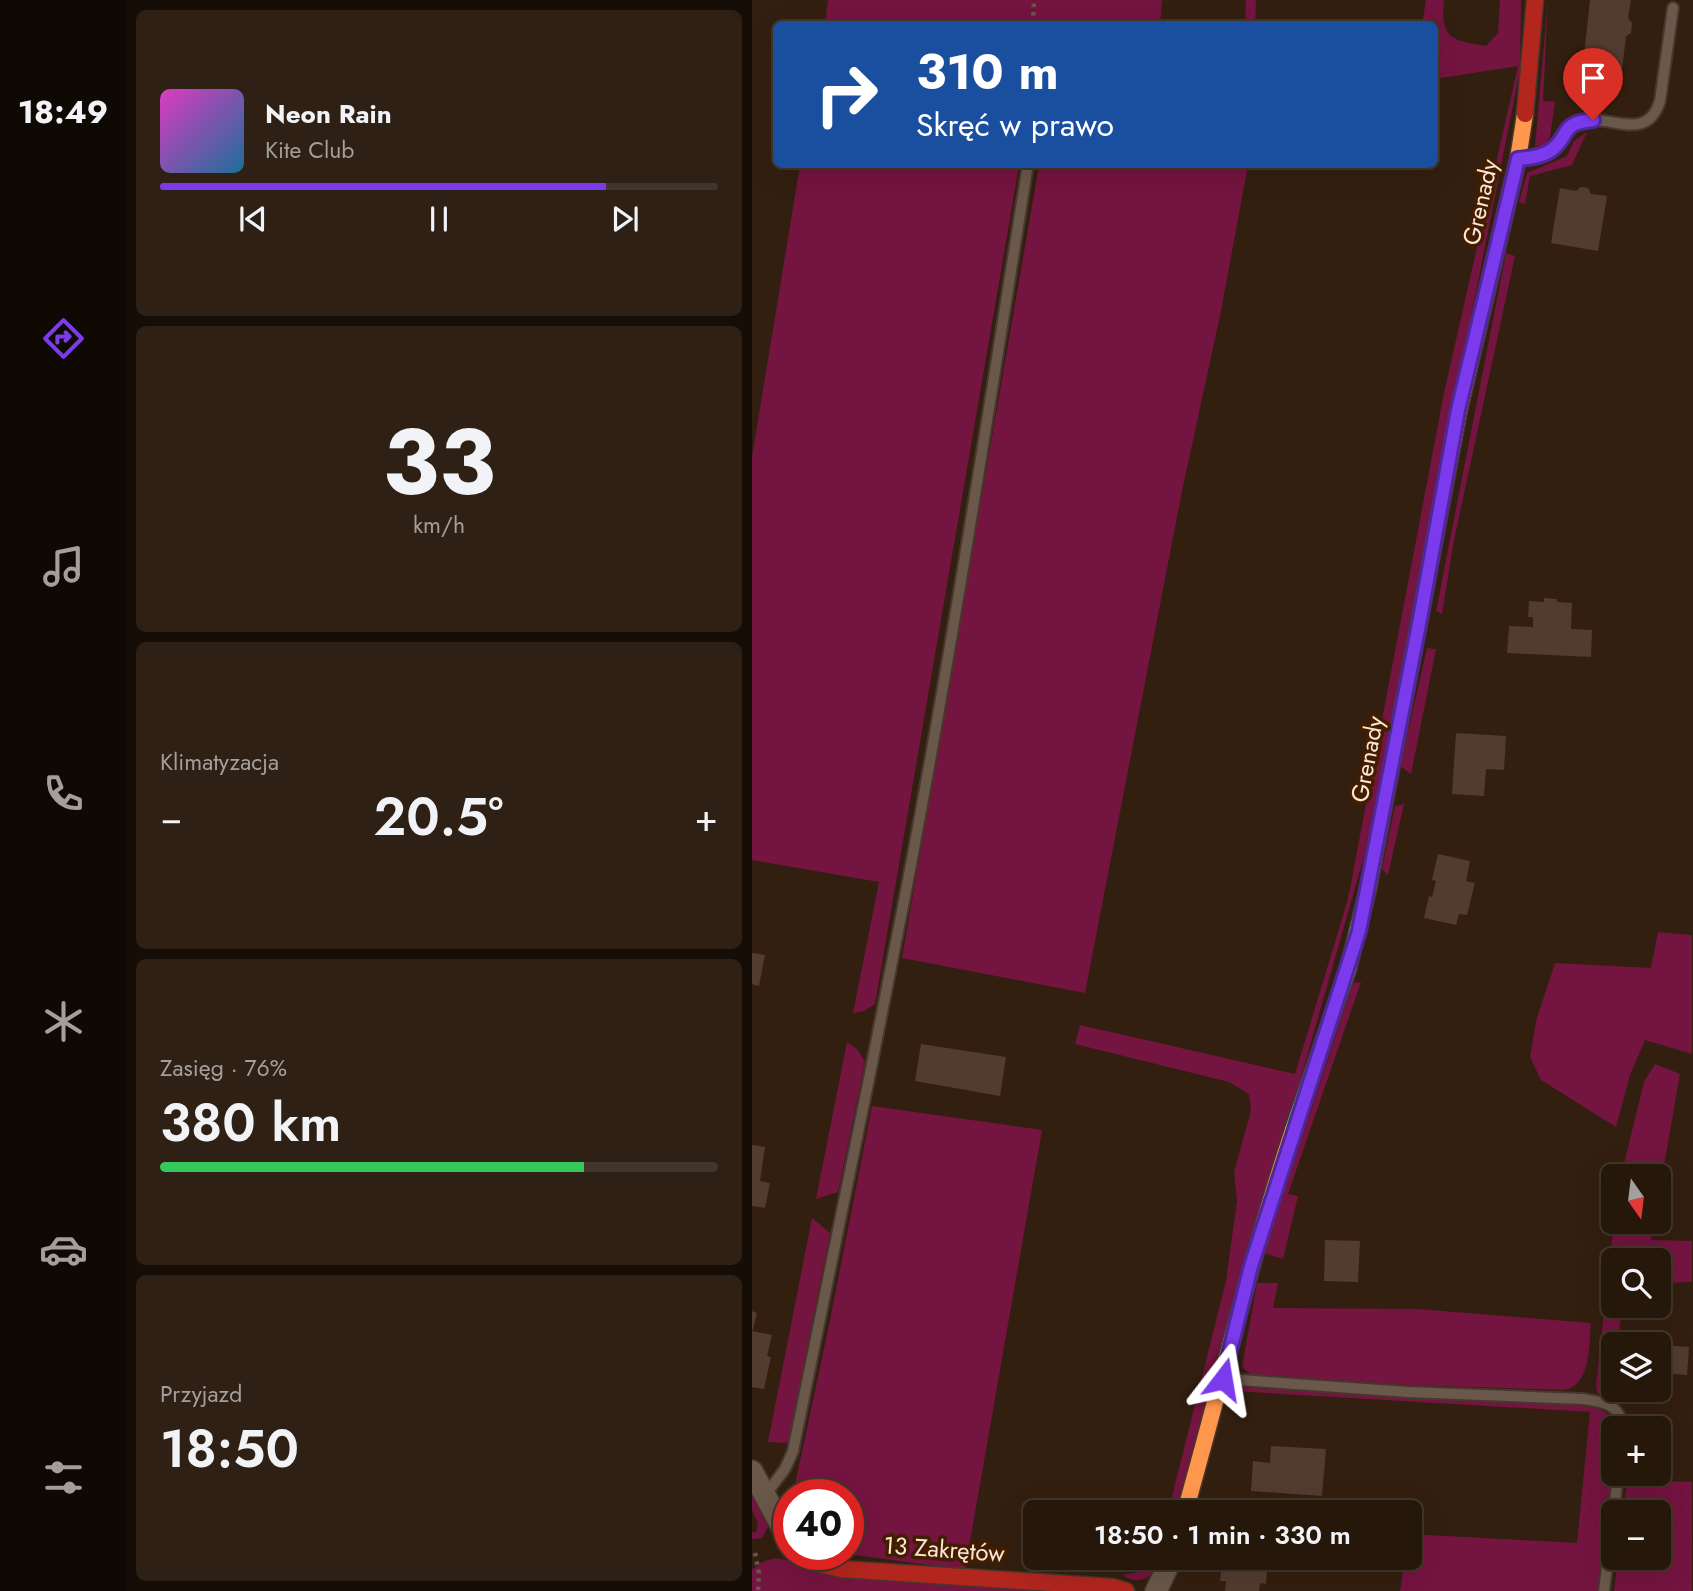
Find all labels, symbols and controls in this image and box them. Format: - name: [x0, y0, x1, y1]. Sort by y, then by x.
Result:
- text: 310 m: [916, 37, 1059, 107]
- pin: [1563, 48, 1623, 120]
- icon: right: [801, 49, 892, 140]
- icon: arrive: [1574, 59, 1612, 97]
- text: 18:49: [18, 89, 108, 135]
- text: Neon Rain: [265, 95, 392, 133]
- text: Skręć w prawo: [916, 102, 1114, 148]
- text: Kite Club: [265, 133, 354, 167]
- street label: Grenady: [1453, 155, 1507, 248]
- icon: previous: [234, 200, 272, 238]
- icon: pause: [420, 200, 458, 238]
- icon: next: [606, 200, 644, 238]
- icon: directions: [39, 314, 88, 363]
- text: 33: [382, 397, 496, 528]
- text: km/h: [413, 508, 465, 542]
- icon: music: [39, 542, 88, 591]
- street label: Grenady: [1342, 712, 1393, 805]
- text: Klimatyzacja: [160, 745, 279, 779]
- icon: phone: [39, 769, 88, 818]
- text: 20.5°: [374, 779, 503, 855]
- text: −: [160, 790, 182, 845]
- text: +: [695, 790, 718, 845]
- icon: climate: [39, 997, 88, 1046]
- text: Zasięg · 76%: [160, 1051, 287, 1085]
- text: 380 km: [160, 1085, 341, 1161]
- north arrow: [1601, 1164, 1671, 1234]
- map controls: [1601, 1164, 1671, 1570]
- icon: car: [39, 1225, 88, 1274]
- button: search: [1601, 1248, 1671, 1318]
- button: layers: [1601, 1332, 1671, 1402]
- position arrow: [1186, 1342, 1260, 1416]
- text: Przyjazd: [160, 1377, 242, 1411]
- text: 18:50: [160, 1411, 299, 1487]
- button: +: [1601, 1416, 1671, 1486]
- icon: filters: [39, 1453, 88, 1502]
- speed limit sign: 40: [773, 1479, 864, 1570]
- button: −: [1601, 1500, 1671, 1570]
- text: 18:50 · 1 min · 330 m: [1094, 1516, 1351, 1554]
- street label: 13 Zakrętów: [882, 1527, 1006, 1571]

